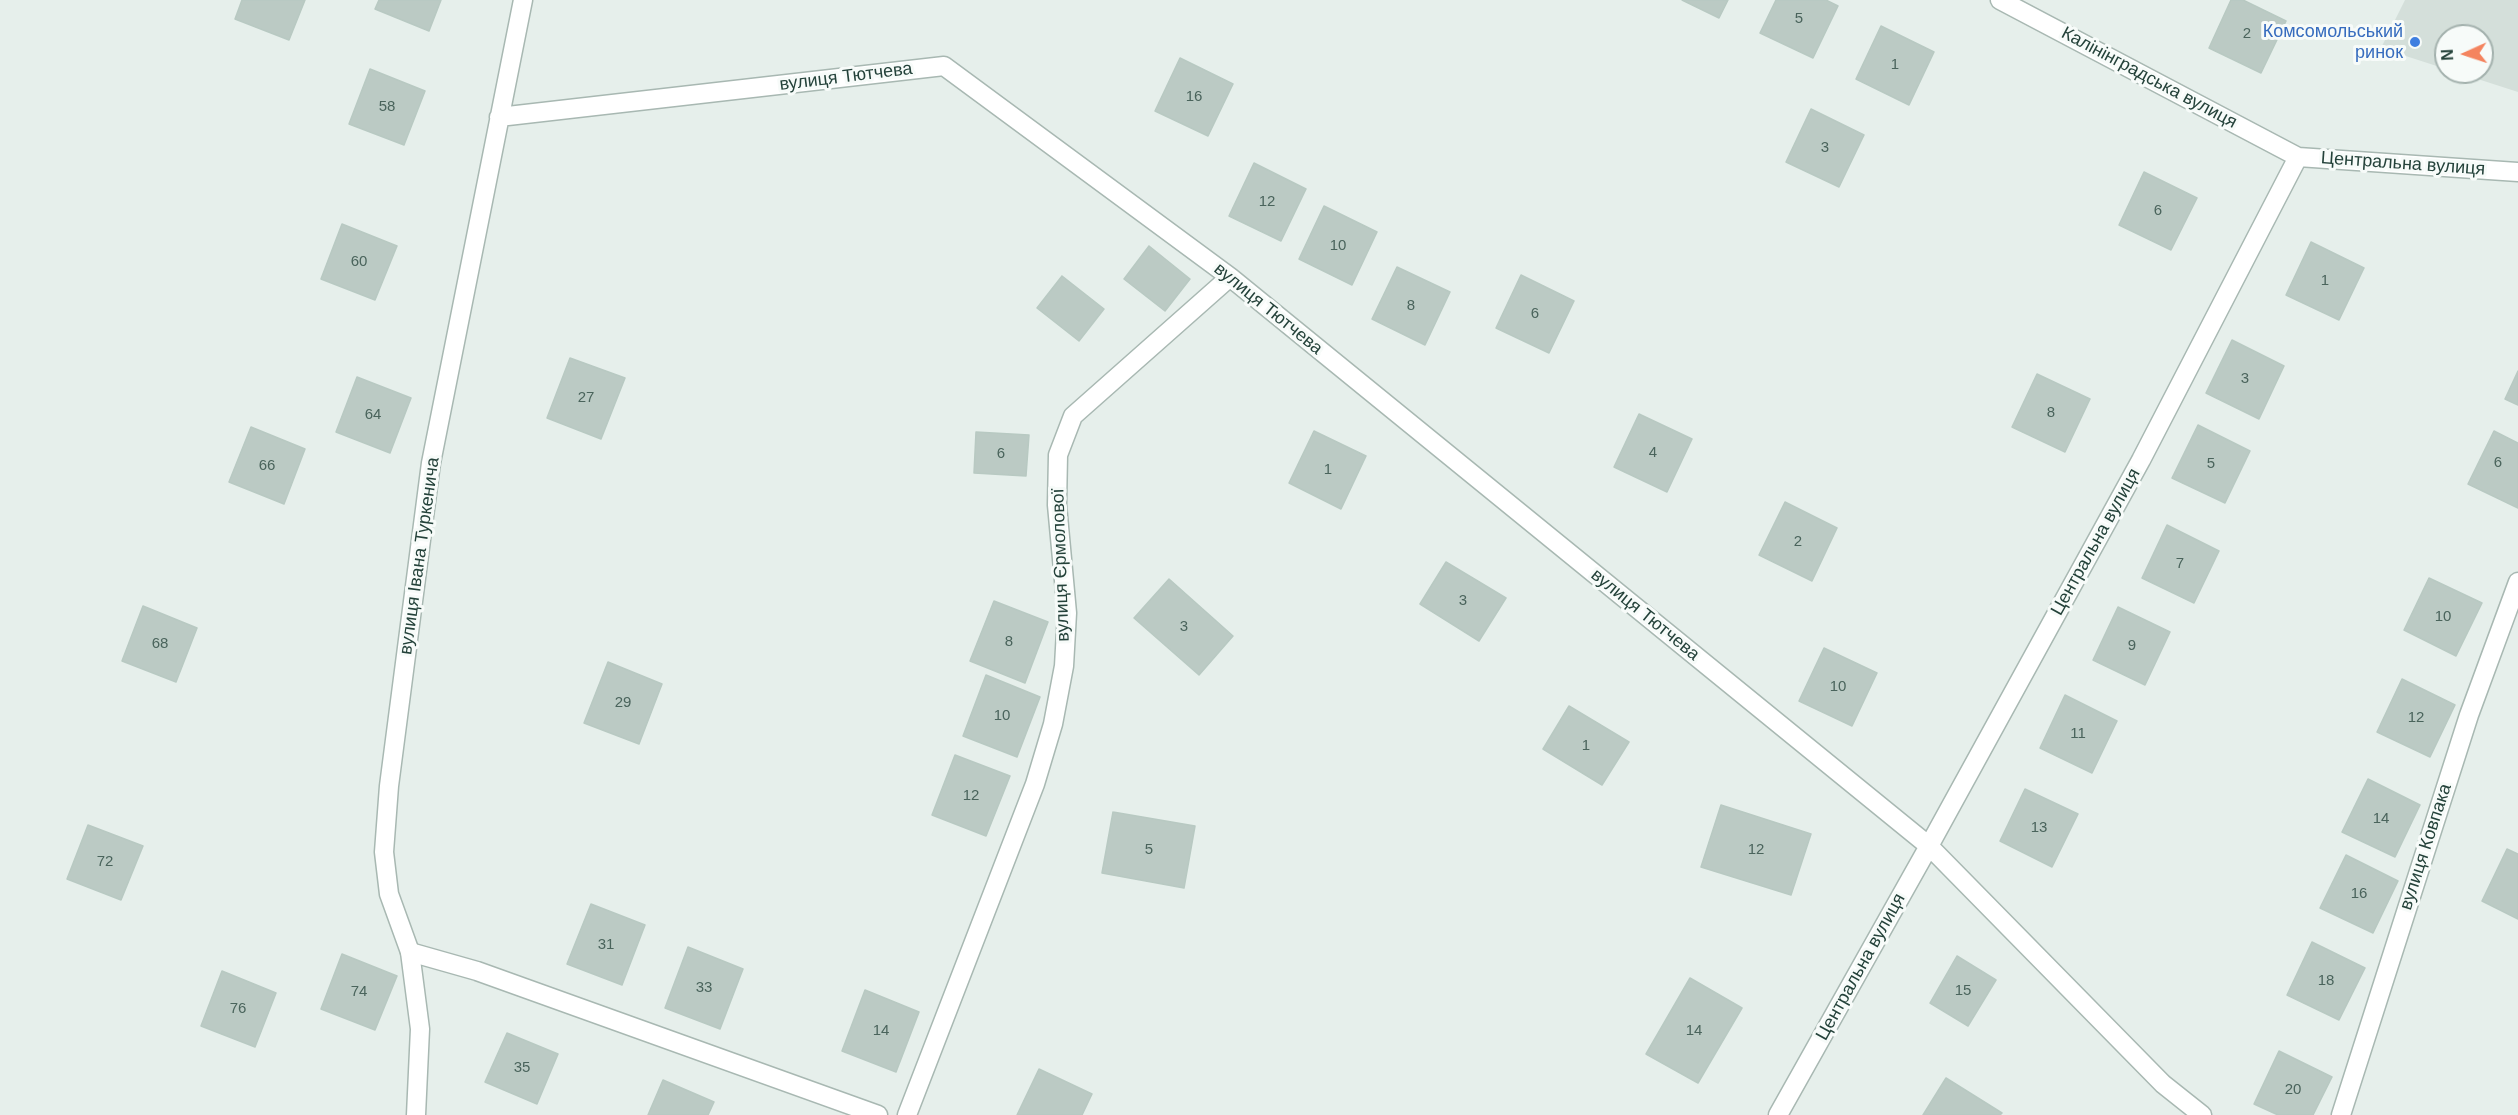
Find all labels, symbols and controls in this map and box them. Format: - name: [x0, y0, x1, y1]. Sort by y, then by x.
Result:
- house number: 5: [1795, 10, 1803, 28]
- place label: Комсомольський ринок: [2263, 21, 2403, 63]
- street label: Калінінградська вулиця: [2057, 22, 2241, 134]
- north arrow: [2434, 24, 2494, 84]
- house number: 2: [2243, 25, 2251, 43]
- marker: Комсомольський ринок: [2408, 35, 2422, 49]
- text: N: [2439, 49, 2456, 61]
- house number: 1: [1891, 56, 1899, 74]
- street label: вулиця Тютчева: [778, 58, 914, 96]
- house number: 16: [1186, 88, 1202, 106]
- house number: 58: [379, 98, 395, 116]
- house number: 3: [1821, 139, 1829, 157]
- street label: Центральна вулиця: [2320, 147, 2486, 181]
- house number: 12: [1259, 193, 1275, 211]
- house number: 6: [2154, 202, 2162, 220]
- house number: 10: [1330, 237, 1346, 255]
- house number: 60: [351, 253, 367, 271]
- street label: вулиця Тютчева: [1209, 259, 1327, 359]
- house number: 1: [2321, 272, 2329, 290]
- house number: 8: [1407, 297, 1415, 315]
- house number: 6: [1531, 305, 1539, 323]
- house number: 3: [2241, 370, 2249, 388]
- house number: 27: [578, 389, 594, 407]
- house number: 8: [2047, 404, 2055, 422]
- house number: 64: [365, 406, 381, 424]
- house number: 4: [1649, 444, 1657, 462]
- house number: 6: [997, 445, 1005, 463]
- house number: 6: [2494, 454, 2502, 472]
- house number: 5: [2207, 455, 2215, 473]
- street label: вулиця Івана Туркенича: [395, 456, 445, 656]
- house number: 66: [259, 457, 275, 475]
- house number: 1: [1324, 461, 1332, 479]
- street label: Центральна вулиця: [2047, 465, 2145, 619]
- street label: вулиця Єрмолової: [1048, 488, 1074, 642]
- house number: 2: [1794, 533, 1802, 551]
- house number: 7: [2176, 555, 2184, 573]
- street label: вулиця Тютчева: [1586, 565, 1704, 665]
- house number: 3: [1459, 592, 1467, 610]
- house number: 10: [2435, 608, 2451, 626]
- house number: 3: [1180, 618, 1188, 636]
- house number: 8: [1005, 633, 1013, 651]
- house number: 68: [152, 635, 168, 653]
- house number: 9: [2128, 637, 2136, 655]
- house number: 10: [1830, 678, 1846, 696]
- house number: 29: [615, 694, 631, 712]
- house number: 10: [994, 707, 1010, 725]
- house number: 12: [2408, 709, 2424, 727]
- house number: 11: [2070, 725, 2086, 743]
- house number: 1: [1582, 737, 1590, 755]
- street label: вулиця Ковпака: [2395, 781, 2457, 913]
- house number: 12: [963, 787, 979, 805]
- house number: 14: [2373, 810, 2389, 828]
- house number: 13: [2031, 819, 2047, 837]
- house number: 5: [1145, 841, 1153, 859]
- house number: 12: [1748, 841, 1764, 859]
- house number: 72: [97, 853, 113, 871]
- house number: 16: [2351, 885, 2367, 903]
- street label: Центральна вулиця: [1812, 890, 1910, 1044]
- house number: 31: [598, 936, 614, 954]
- house number: 18: [2318, 972, 2334, 990]
- house number: 33: [696, 979, 712, 997]
- house number: 15: [1955, 982, 1971, 1000]
- house number: 74: [351, 983, 367, 1001]
- house number: 76: [230, 1000, 246, 1018]
- house number: 14: [873, 1022, 889, 1040]
- house number: 14: [1686, 1022, 1702, 1040]
- house number: 35: [514, 1059, 530, 1077]
- house number: 20: [2285, 1081, 2301, 1099]

